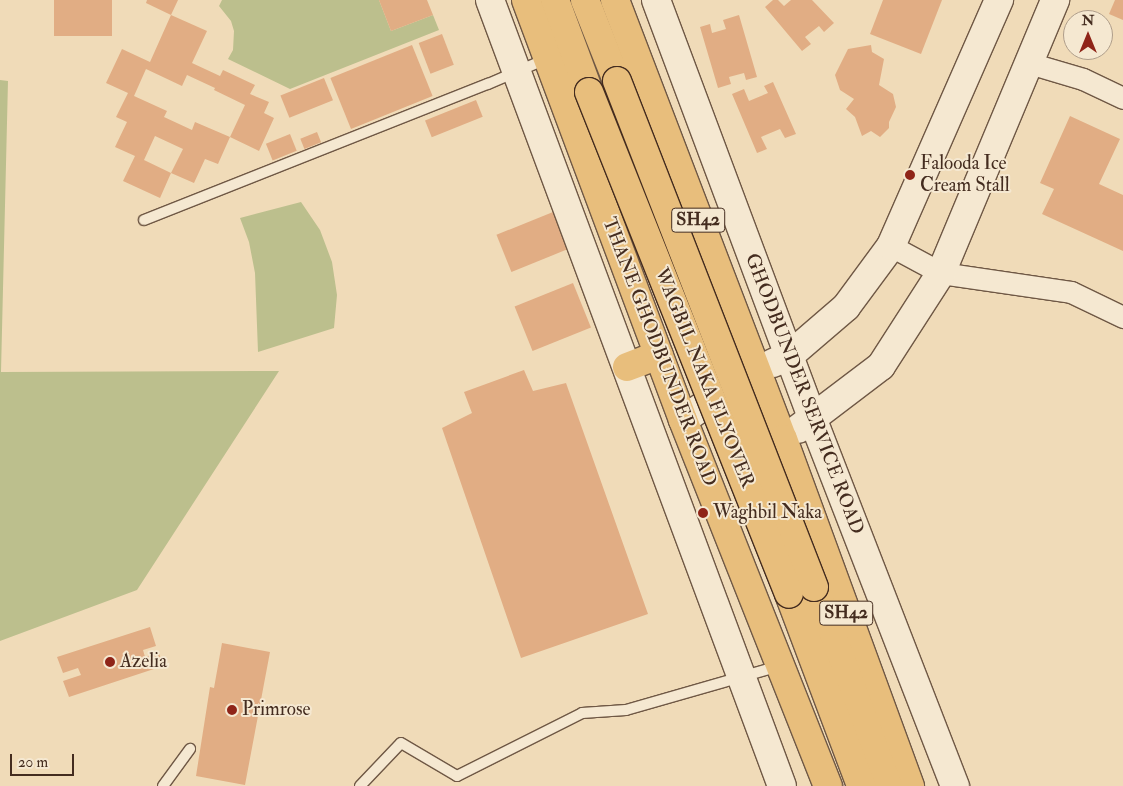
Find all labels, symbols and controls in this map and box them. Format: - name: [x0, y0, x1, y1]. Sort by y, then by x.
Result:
- north arrow: [1063, 10, 1113, 60]
- text: N: [1082, 12, 1094, 29]
- place label: Falooda Ice Cream Stall: [920, 153, 1010, 197]
- marker: Falooda Ice Cream Stall: [904, 169, 916, 181]
- road number: SH42: [670, 204, 726, 236]
- street label: THANE GHODBUNDER ROAD: [597, 214, 721, 490]
- street label: GHODBUNDER SERVICE ROAD: [740, 250, 868, 538]
- street label: WAGBIL NAKA FLYOVER: [649, 265, 759, 491]
- place label: Waghbil Naka: [713, 502, 822, 524]
- marker: Waghbil Naka: [697, 507, 709, 519]
- road number: SH42: [818, 598, 874, 628]
- place label: Azelia: [120, 651, 167, 673]
- marker: Azelia: [104, 656, 116, 668]
- place label: Primrose: [242, 699, 310, 721]
- marker: Primrose: [226, 704, 238, 716]
- scale bar: [12, 744, 76, 776]
- text: 20 m: [18, 753, 48, 772]

